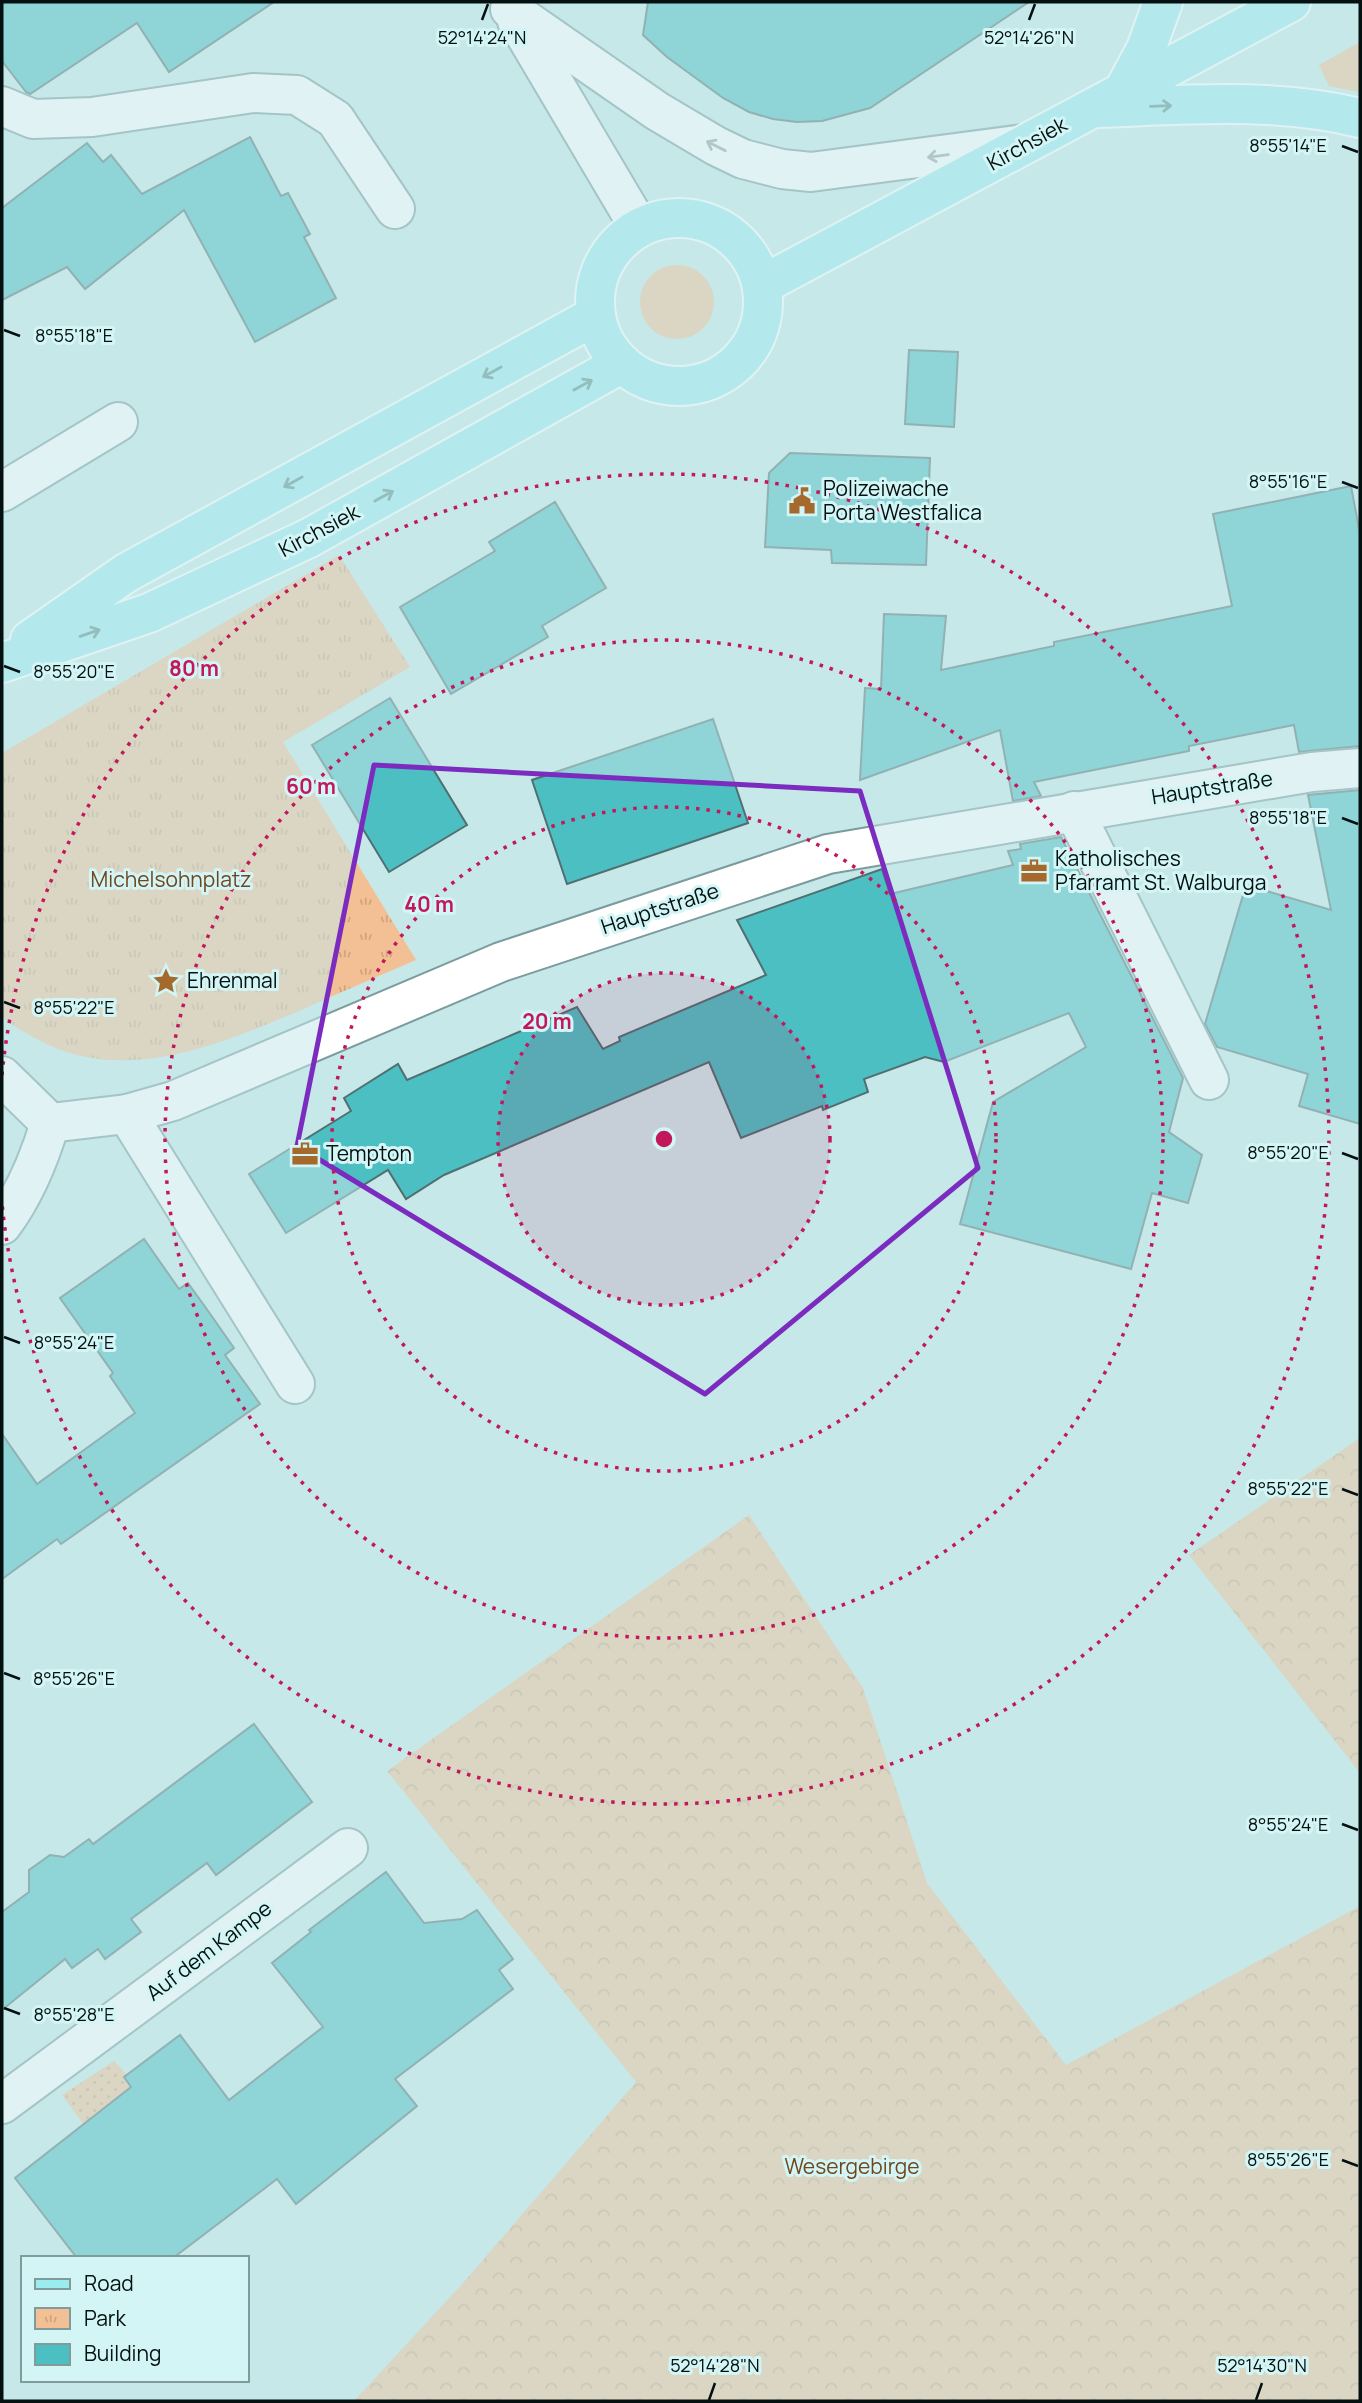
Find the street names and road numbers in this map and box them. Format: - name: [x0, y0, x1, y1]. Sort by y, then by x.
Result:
- street label: Kirchsiek: [981, 109, 1072, 177]
- street label: Kirchsiek: [273, 497, 364, 563]
- street label: Hauptstraße: [1149, 764, 1275, 810]
- street label: Hauptstraße: [597, 876, 722, 940]
- street label: Auf dem Kampe: [140, 1894, 277, 2007]

